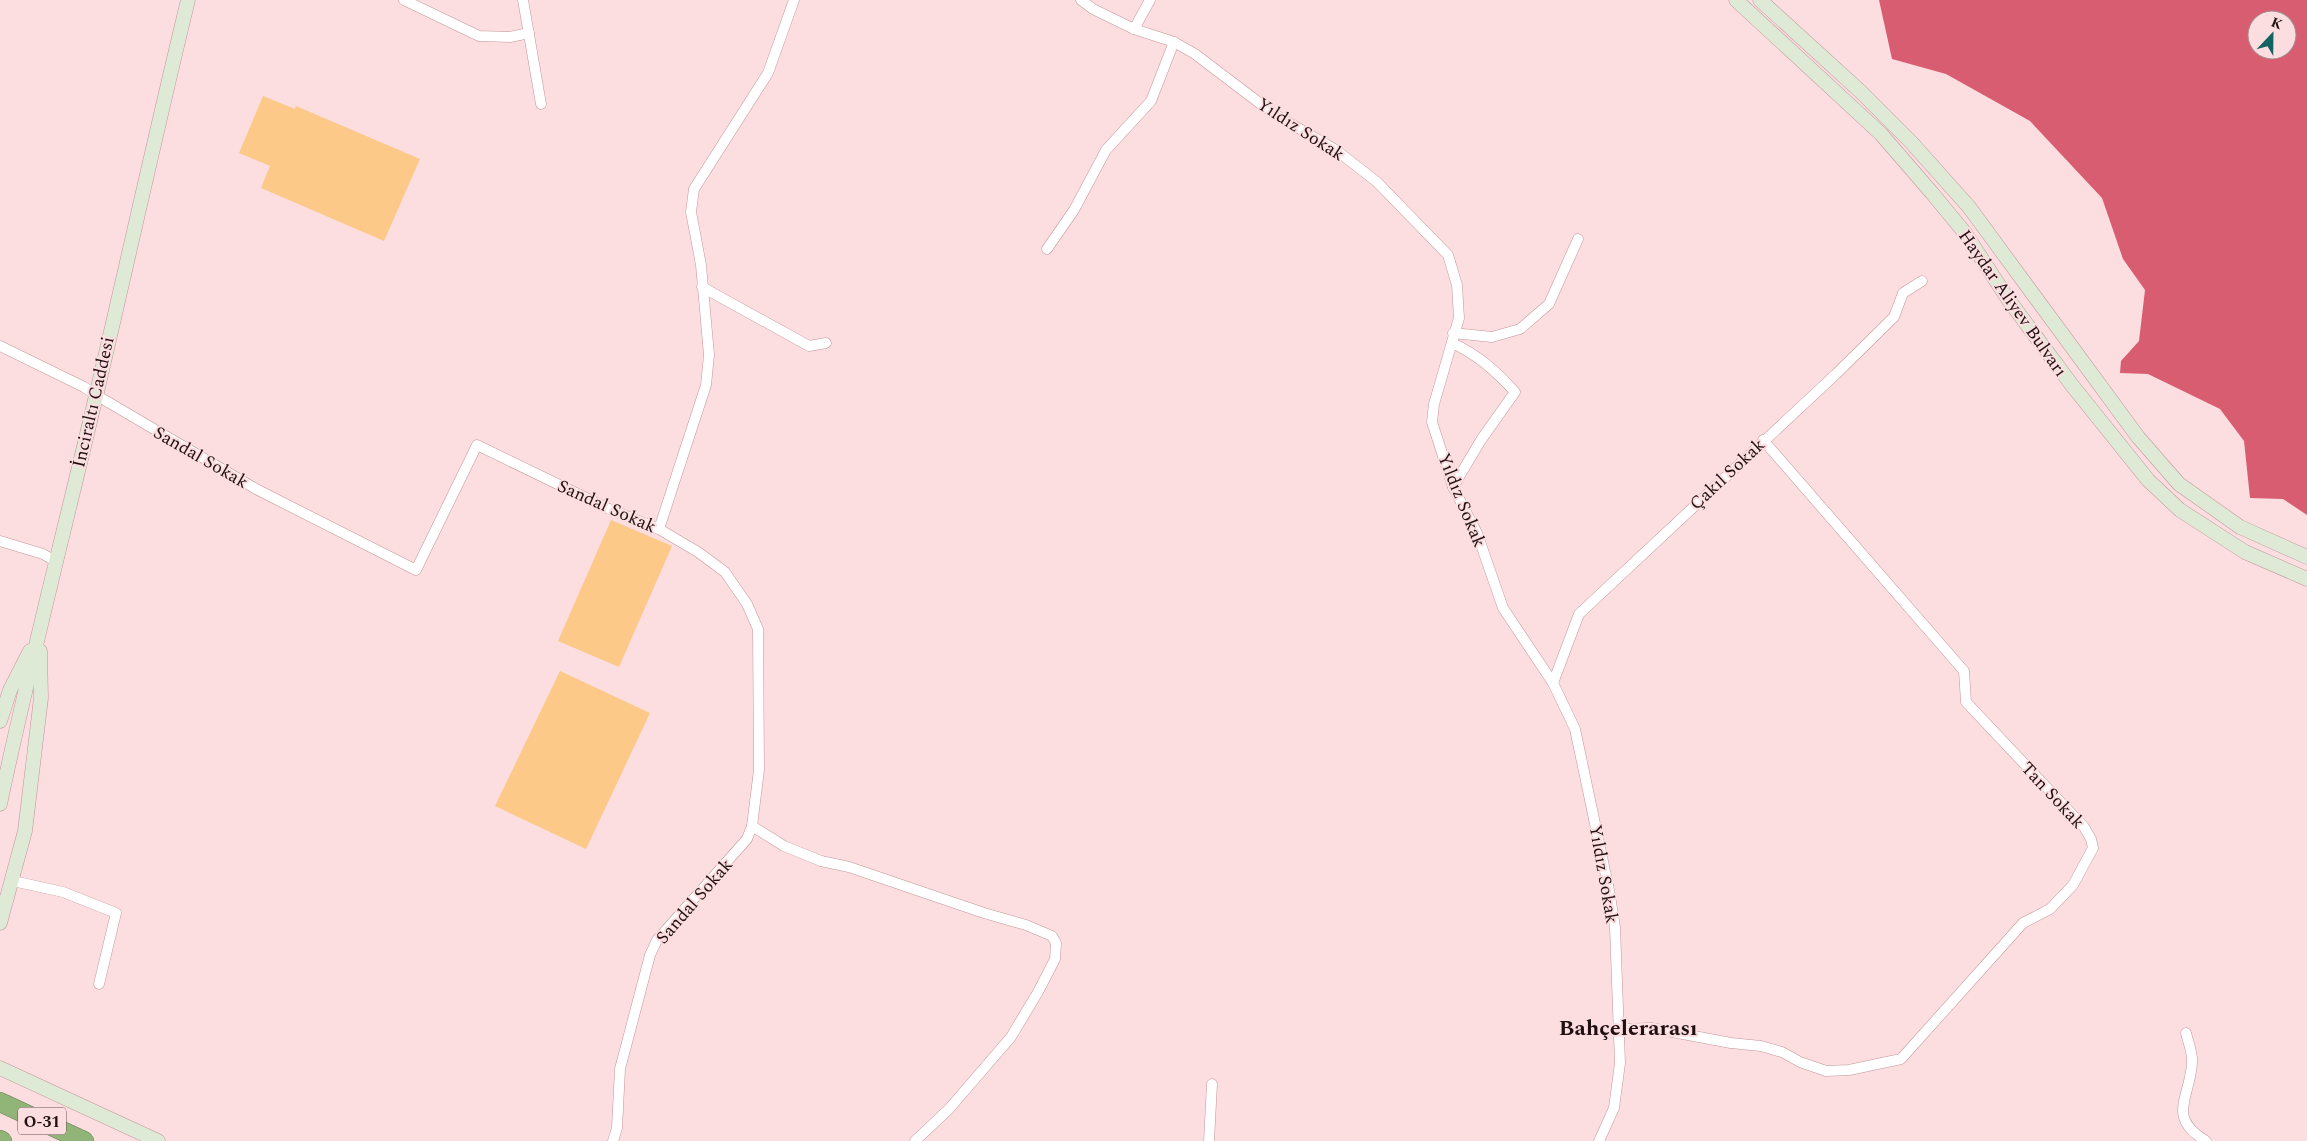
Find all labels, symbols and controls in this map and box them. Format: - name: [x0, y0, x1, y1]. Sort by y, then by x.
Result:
- north arrow: [2247, 10, 2297, 60]
- text: K: [2268, 12, 2286, 35]
- street label: Yıldız Sokak: [1251, 91, 1350, 168]
- street label: Haydar Aliyev Bulvarı: [1951, 224, 2074, 383]
- street label: İnciraltı Caddesi: [65, 334, 122, 470]
- street label: Sandal Sokak: [148, 419, 253, 496]
- street label: Çakıl Sokak: [1683, 432, 1771, 517]
- street label: Yıldız Sokak: [1430, 449, 1493, 552]
- street label: Sandal Sokak: [553, 473, 661, 540]
- street label: Tan Sokak: [2014, 756, 2091, 835]
- street label: Yıldız Sokak: [1582, 823, 1625, 926]
- street label: Sandal Sokak: [649, 852, 739, 950]
- district label: Bahçelerarası: [1559, 1012, 1697, 1045]
- road number: O-31: [18, 1108, 66, 1134]

